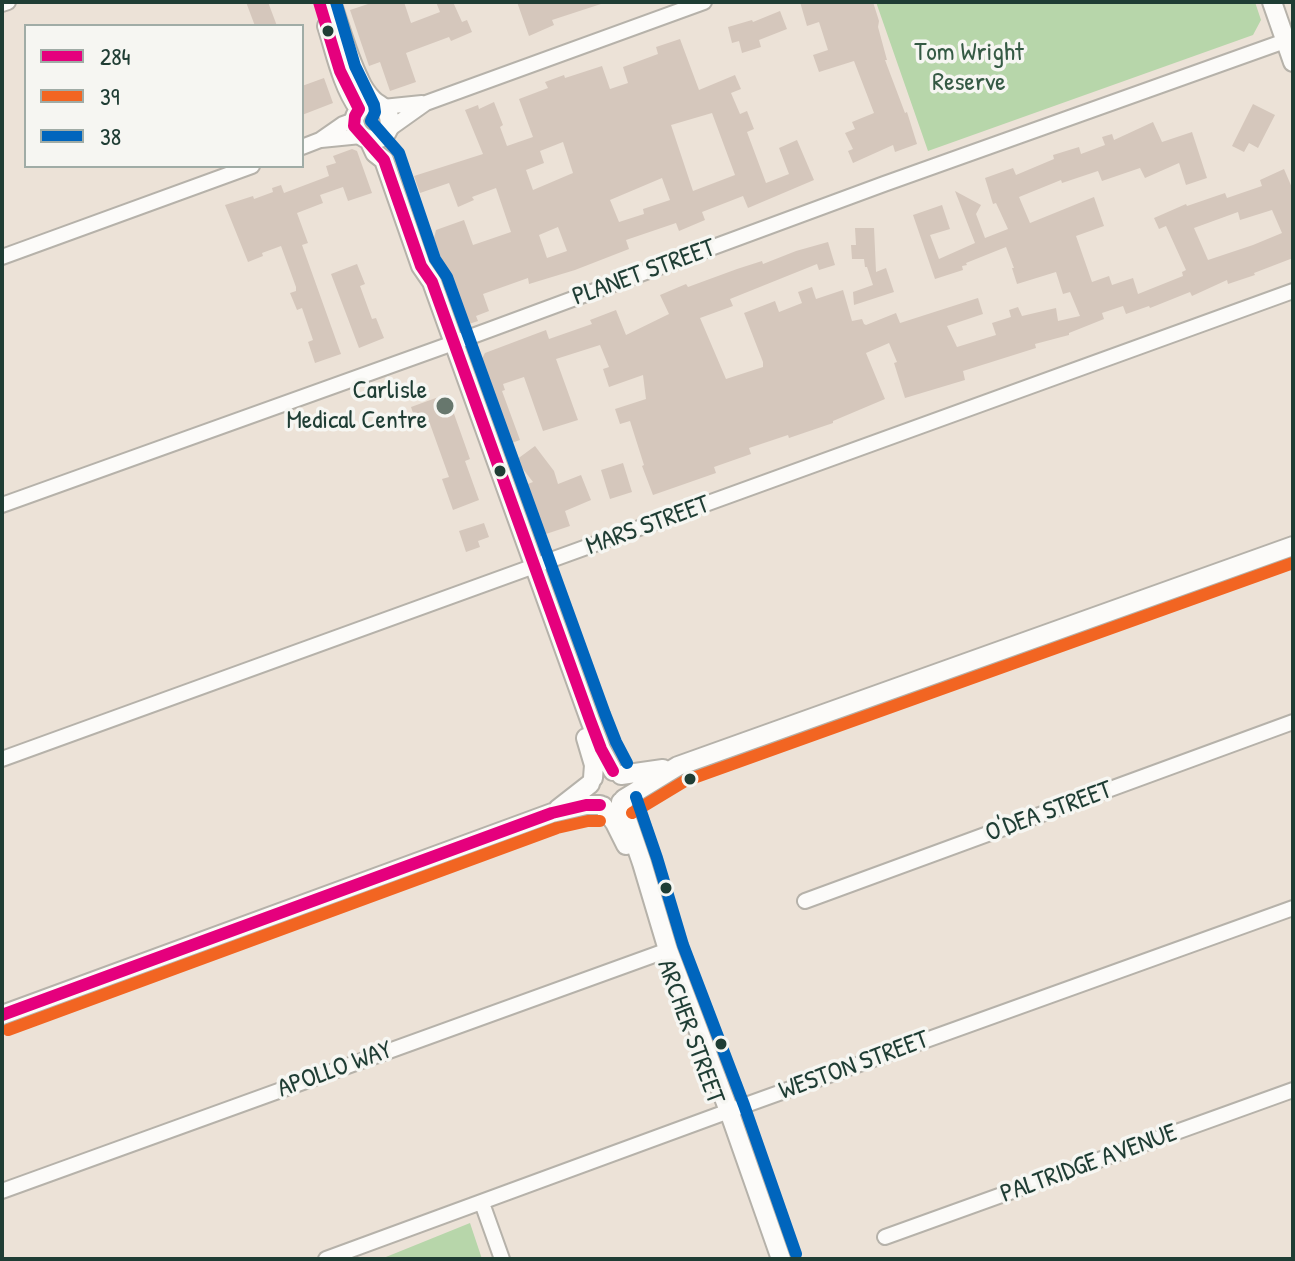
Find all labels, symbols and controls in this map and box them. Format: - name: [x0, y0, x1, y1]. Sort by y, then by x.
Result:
- unlabelled marker: [320, 23, 336, 39]
- legend: [24, 24, 304, 168]
- park label: Tom Wright Reserve: [914, 37, 1024, 98]
- text: 284: [100, 40, 131, 72]
- text: 39: [100, 80, 120, 112]
- text: 38: [100, 120, 121, 152]
- street label: PLANET STREET: [568, 233, 720, 313]
- place label: Carlisle Medical Centre: [286, 375, 427, 436]
- marker: Carlisle Medical Centre: [434, 395, 456, 417]
- unlabelled marker: [492, 463, 508, 479]
- street label: MARS STREET: [582, 489, 714, 563]
- unlabelled marker: [682, 771, 698, 787]
- street label: O'DEA STREET: [982, 775, 1116, 849]
- unlabelled marker: [658, 880, 674, 896]
- street label: ARCHER STREET: [649, 956, 731, 1108]
- street label: WESTON STREET: [775, 1025, 933, 1107]
- street label: APOLLO WAY: [273, 1035, 397, 1105]
- unlabelled marker: [713, 1036, 729, 1052]
- street label: PALTRIDGE AVENUE: [996, 1118, 1182, 1210]

